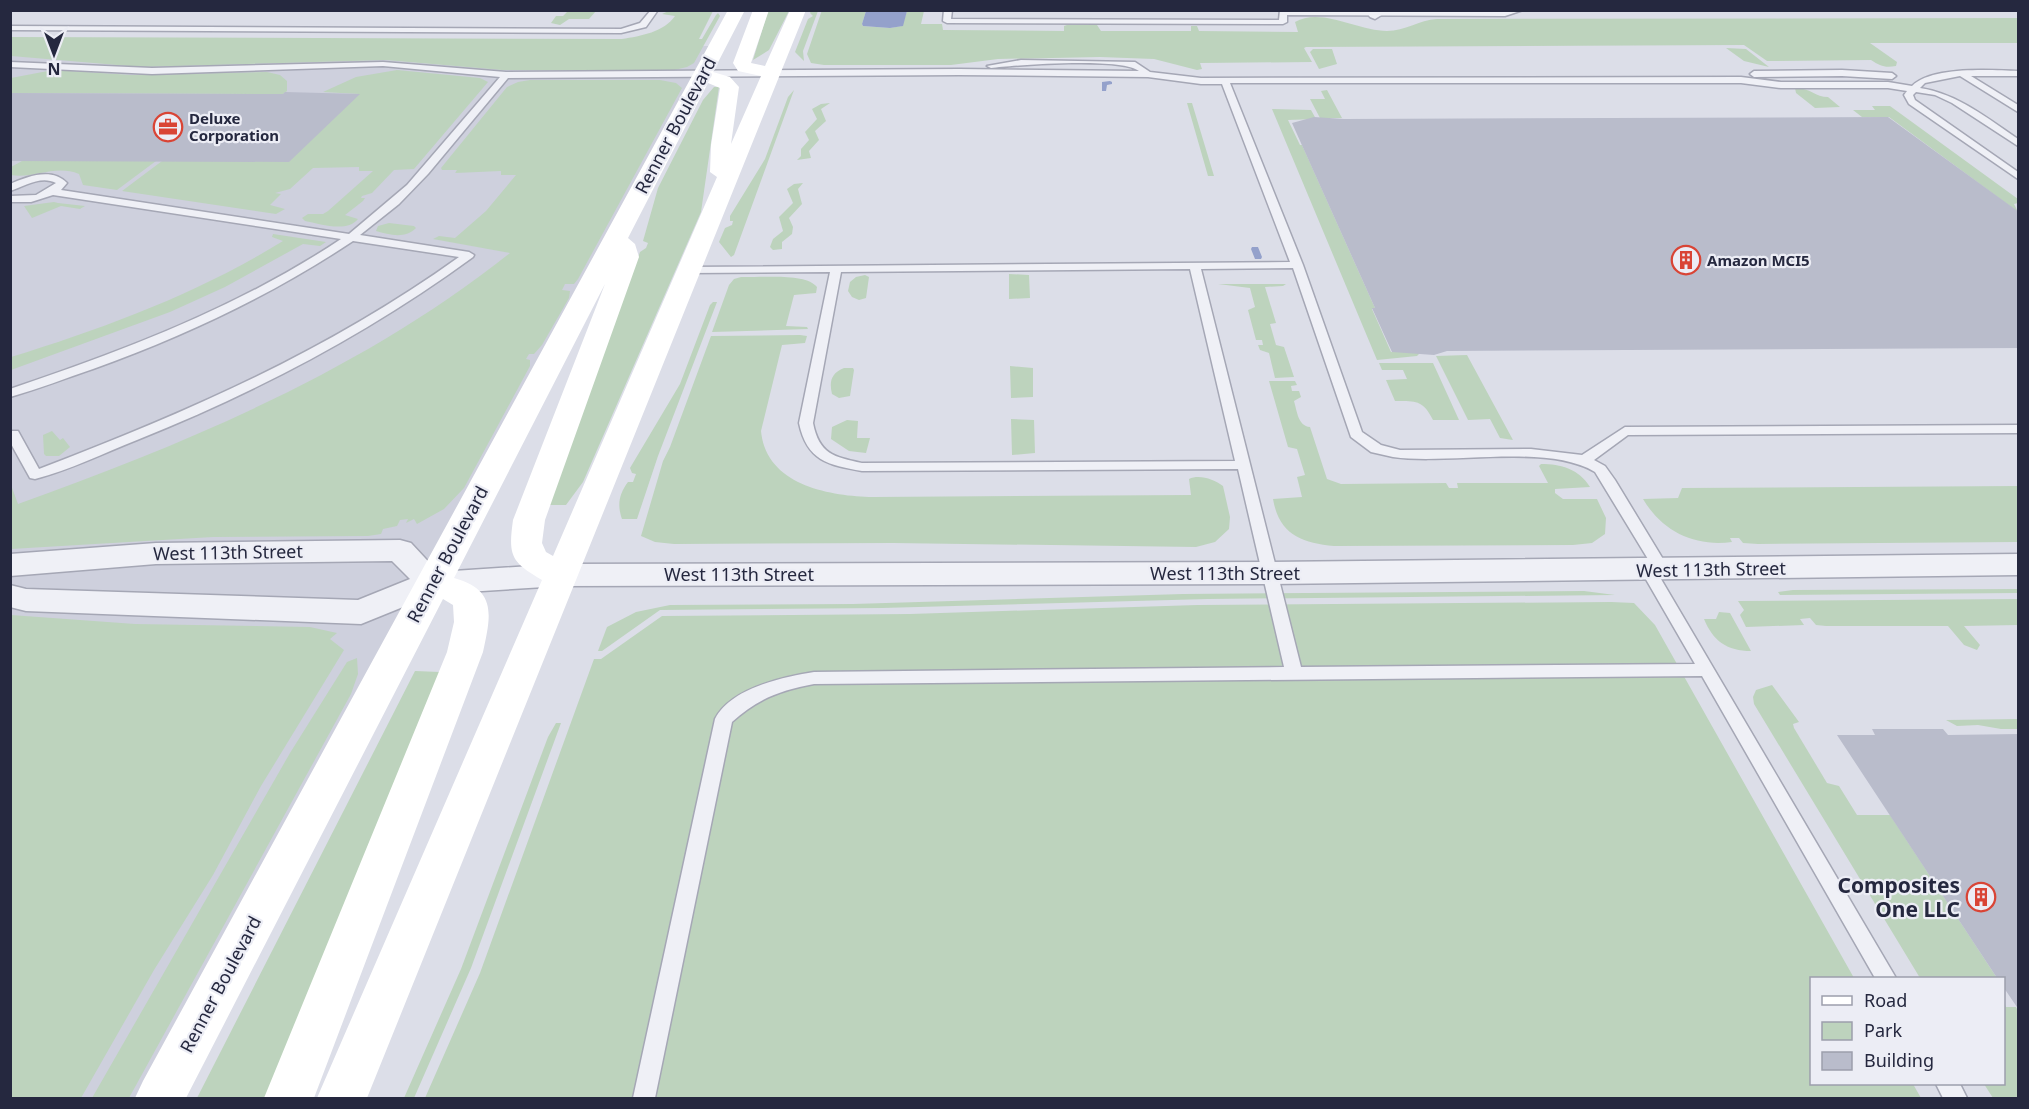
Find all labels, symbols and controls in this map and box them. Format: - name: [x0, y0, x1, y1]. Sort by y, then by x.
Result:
- north arrow: [24, 24, 84, 84]
- street label: Renner Boulevard: [629, 53, 721, 197]
- text: N: [47, 58, 61, 80]
- place label: Deluxe Corporation: [189, 108, 279, 145]
- office icon: Deluxe Corporation: [152, 111, 184, 143]
- building icon: Amazon MCI5: [1670, 244, 1702, 276]
- place label: Amazon MCI5: [1707, 250, 1810, 270]
- street label: Renner Boulevard: [401, 482, 493, 626]
- street label: West 113th Street: [153, 539, 304, 565]
- street label: West 113th Street: [1636, 556, 1787, 582]
- street label: West 113th Street: [1150, 561, 1300, 585]
- street label: West 113th Street: [664, 562, 814, 586]
- place label: Composites One LLC: [1838, 871, 1960, 923]
- building icon: Composites One LLC: [1965, 881, 1997, 913]
- street label: Renner Boulevard: [174, 912, 266, 1056]
- legend: [1810, 977, 2005, 1085]
- text: Road: [1864, 988, 1907, 1012]
- text: Park: [1864, 1018, 1902, 1042]
- text: Building: [1864, 1048, 1934, 1072]

